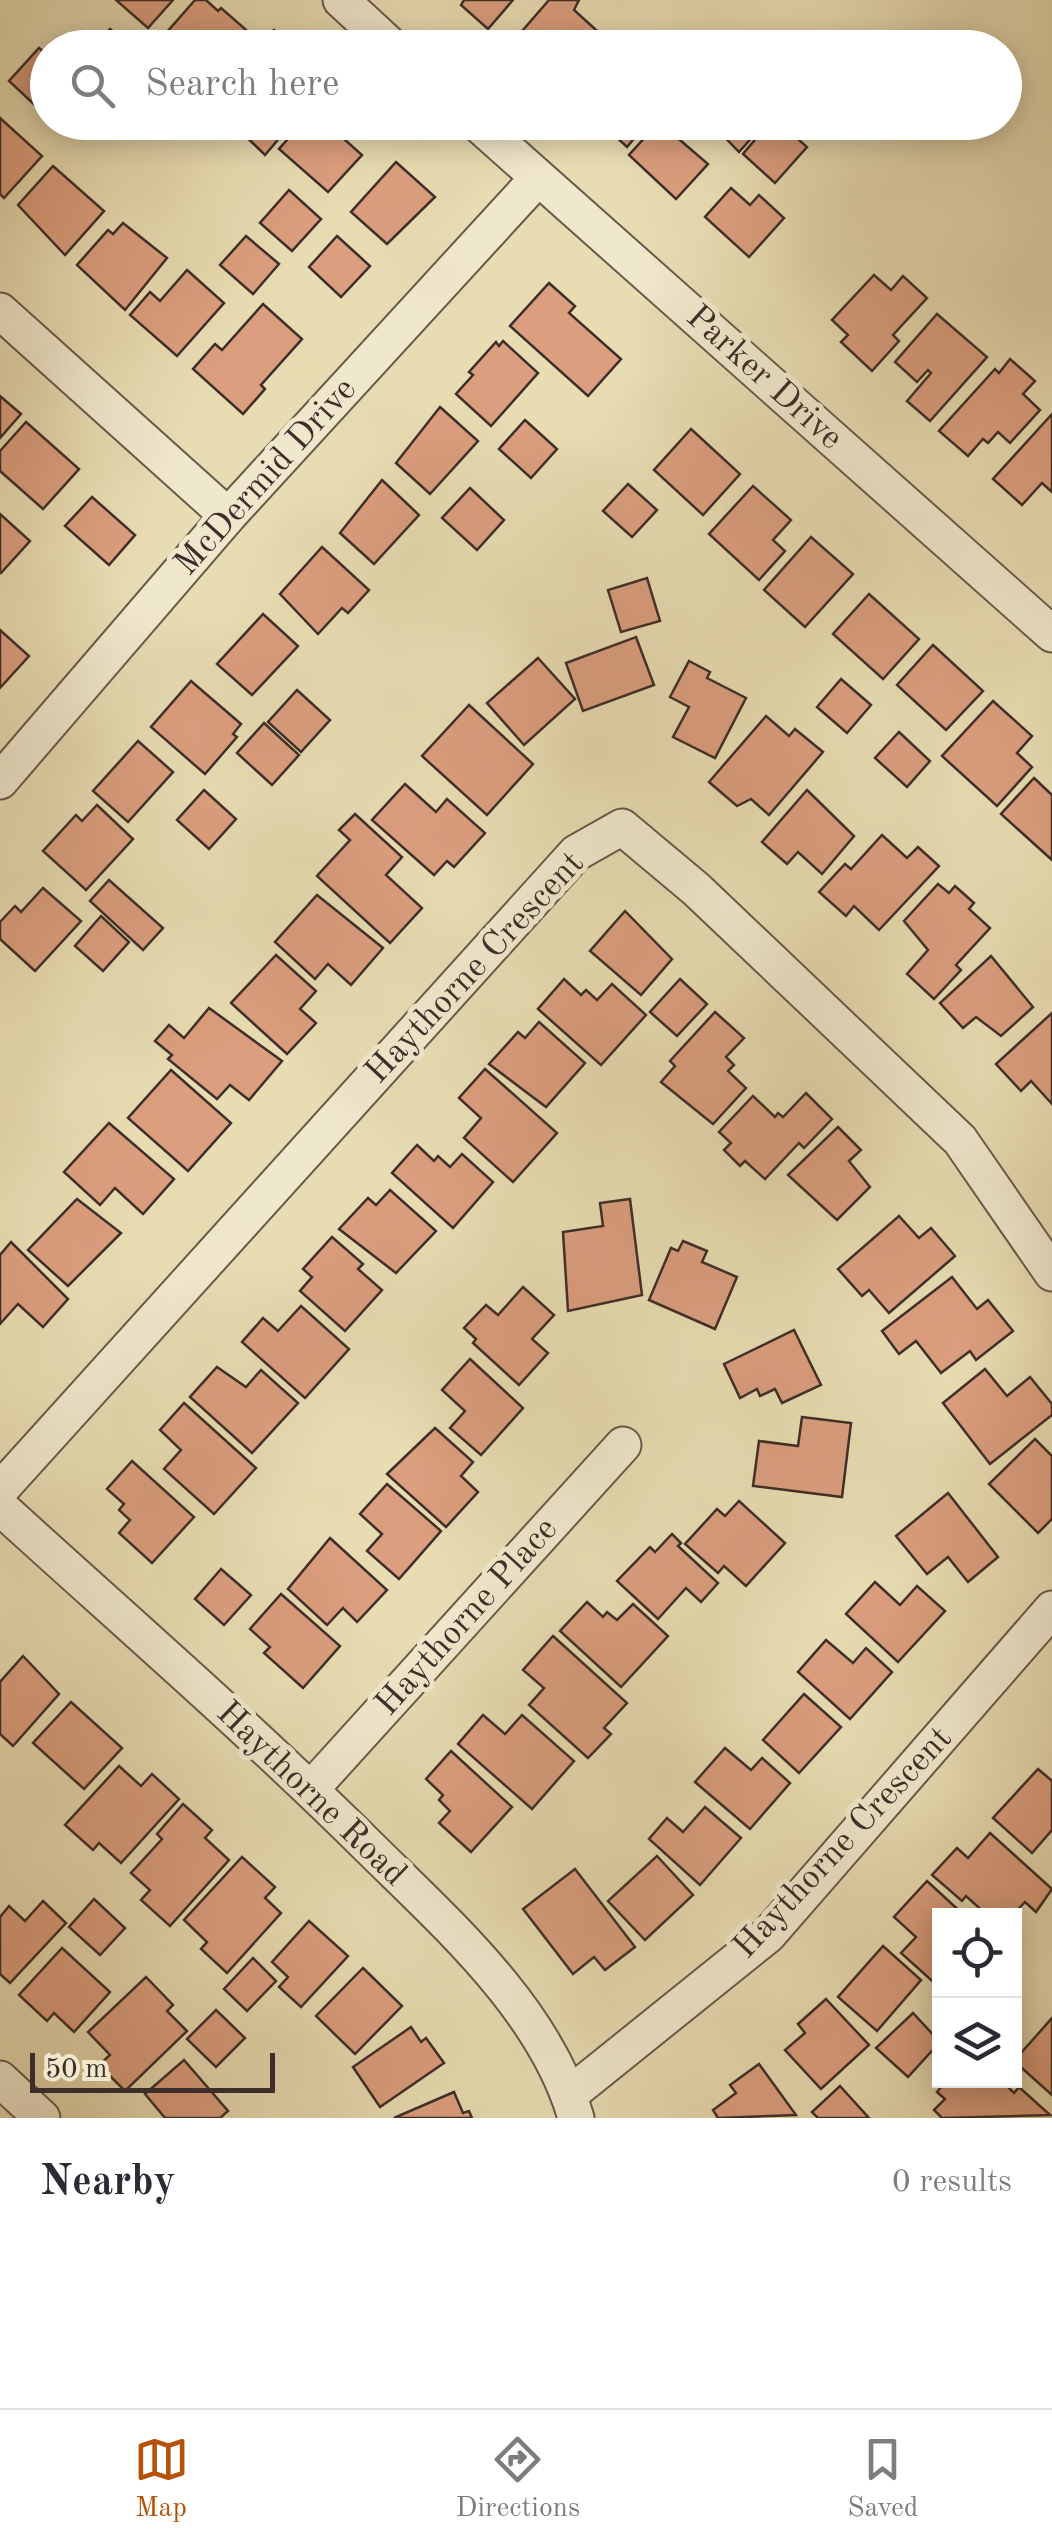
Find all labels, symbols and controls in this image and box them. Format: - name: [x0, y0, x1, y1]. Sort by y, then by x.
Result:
- search box: [30, 30, 1022, 140]
- icon: search: [65, 58, 120, 113]
- text: Search here: [145, 66, 340, 104]
- street label: Parker Drive: [679, 299, 849, 457]
- street label: McDermid Drive: [169, 372, 363, 582]
- street label: Haythorne Crescent: [359, 846, 591, 1090]
- street label: Haythorne Place: [369, 1511, 565, 1723]
- street label: Haythorne Road: [209, 1695, 413, 1893]
- street label: Haythorne Crescent: [727, 1721, 959, 1965]
- map controls: [932, 1908, 1022, 2088]
- button: locate: [932, 1908, 1022, 1998]
- button: layers: [932, 1998, 1022, 2088]
- scale bar: [30, 2048, 275, 2092]
- text: 50 m: [45, 2056, 108, 2084]
- text: Nearby: [40, 2162, 176, 2204]
- text: 0 results: [892, 2167, 1012, 2199]
- tab: Map: [134, 2432, 189, 2527]
- tab: Directions: [456, 2432, 580, 2527]
- tab: Saved: [847, 2432, 918, 2527]

